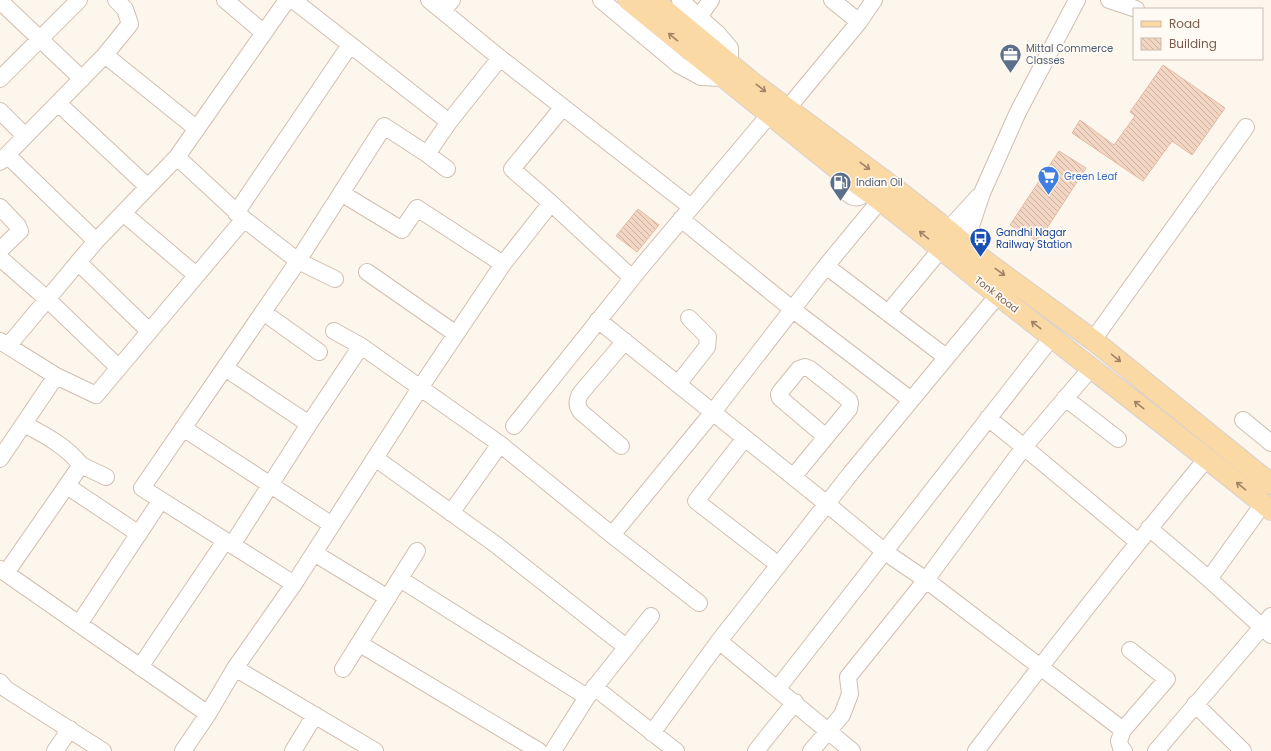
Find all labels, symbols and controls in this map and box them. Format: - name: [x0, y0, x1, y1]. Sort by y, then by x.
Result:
- legend: [1133, 8, 1263, 60]
- text: Road: [1169, 15, 1200, 32]
- one-way arrow: [667, 32, 678, 41]
- text: Building: [1169, 35, 1217, 52]
- office icon: Mittal Commerce Classes: [998, 41, 1024, 74]
- place label: Mittal Commerce Classes: [1026, 41, 1113, 68]
- one-way arrow: [755, 84, 766, 92]
- one-way arrow: [859, 162, 870, 170]
- supermarket icon: Green Leaf: [1035, 163, 1061, 196]
- fuel station icon: Indian Oil: [827, 169, 853, 202]
- place label: Green Leaf: [1064, 169, 1118, 184]
- place label: Indian Oil: [856, 175, 903, 190]
- bus stop icon: Gandhi Nagar Railway Station: [968, 225, 994, 258]
- place label: Gandhi Nagar Railway Station: [996, 225, 1072, 252]
- one-way arrow: [918, 231, 929, 240]
- one-way arrow: [995, 268, 1006, 276]
- street label: Tonk Road: [972, 272, 1022, 316]
- one-way arrow: [1031, 321, 1042, 329]
- one-way arrow: [1110, 354, 1121, 362]
- one-way arrow: [1134, 400, 1145, 409]
- one-way arrow: [1235, 481, 1246, 490]

